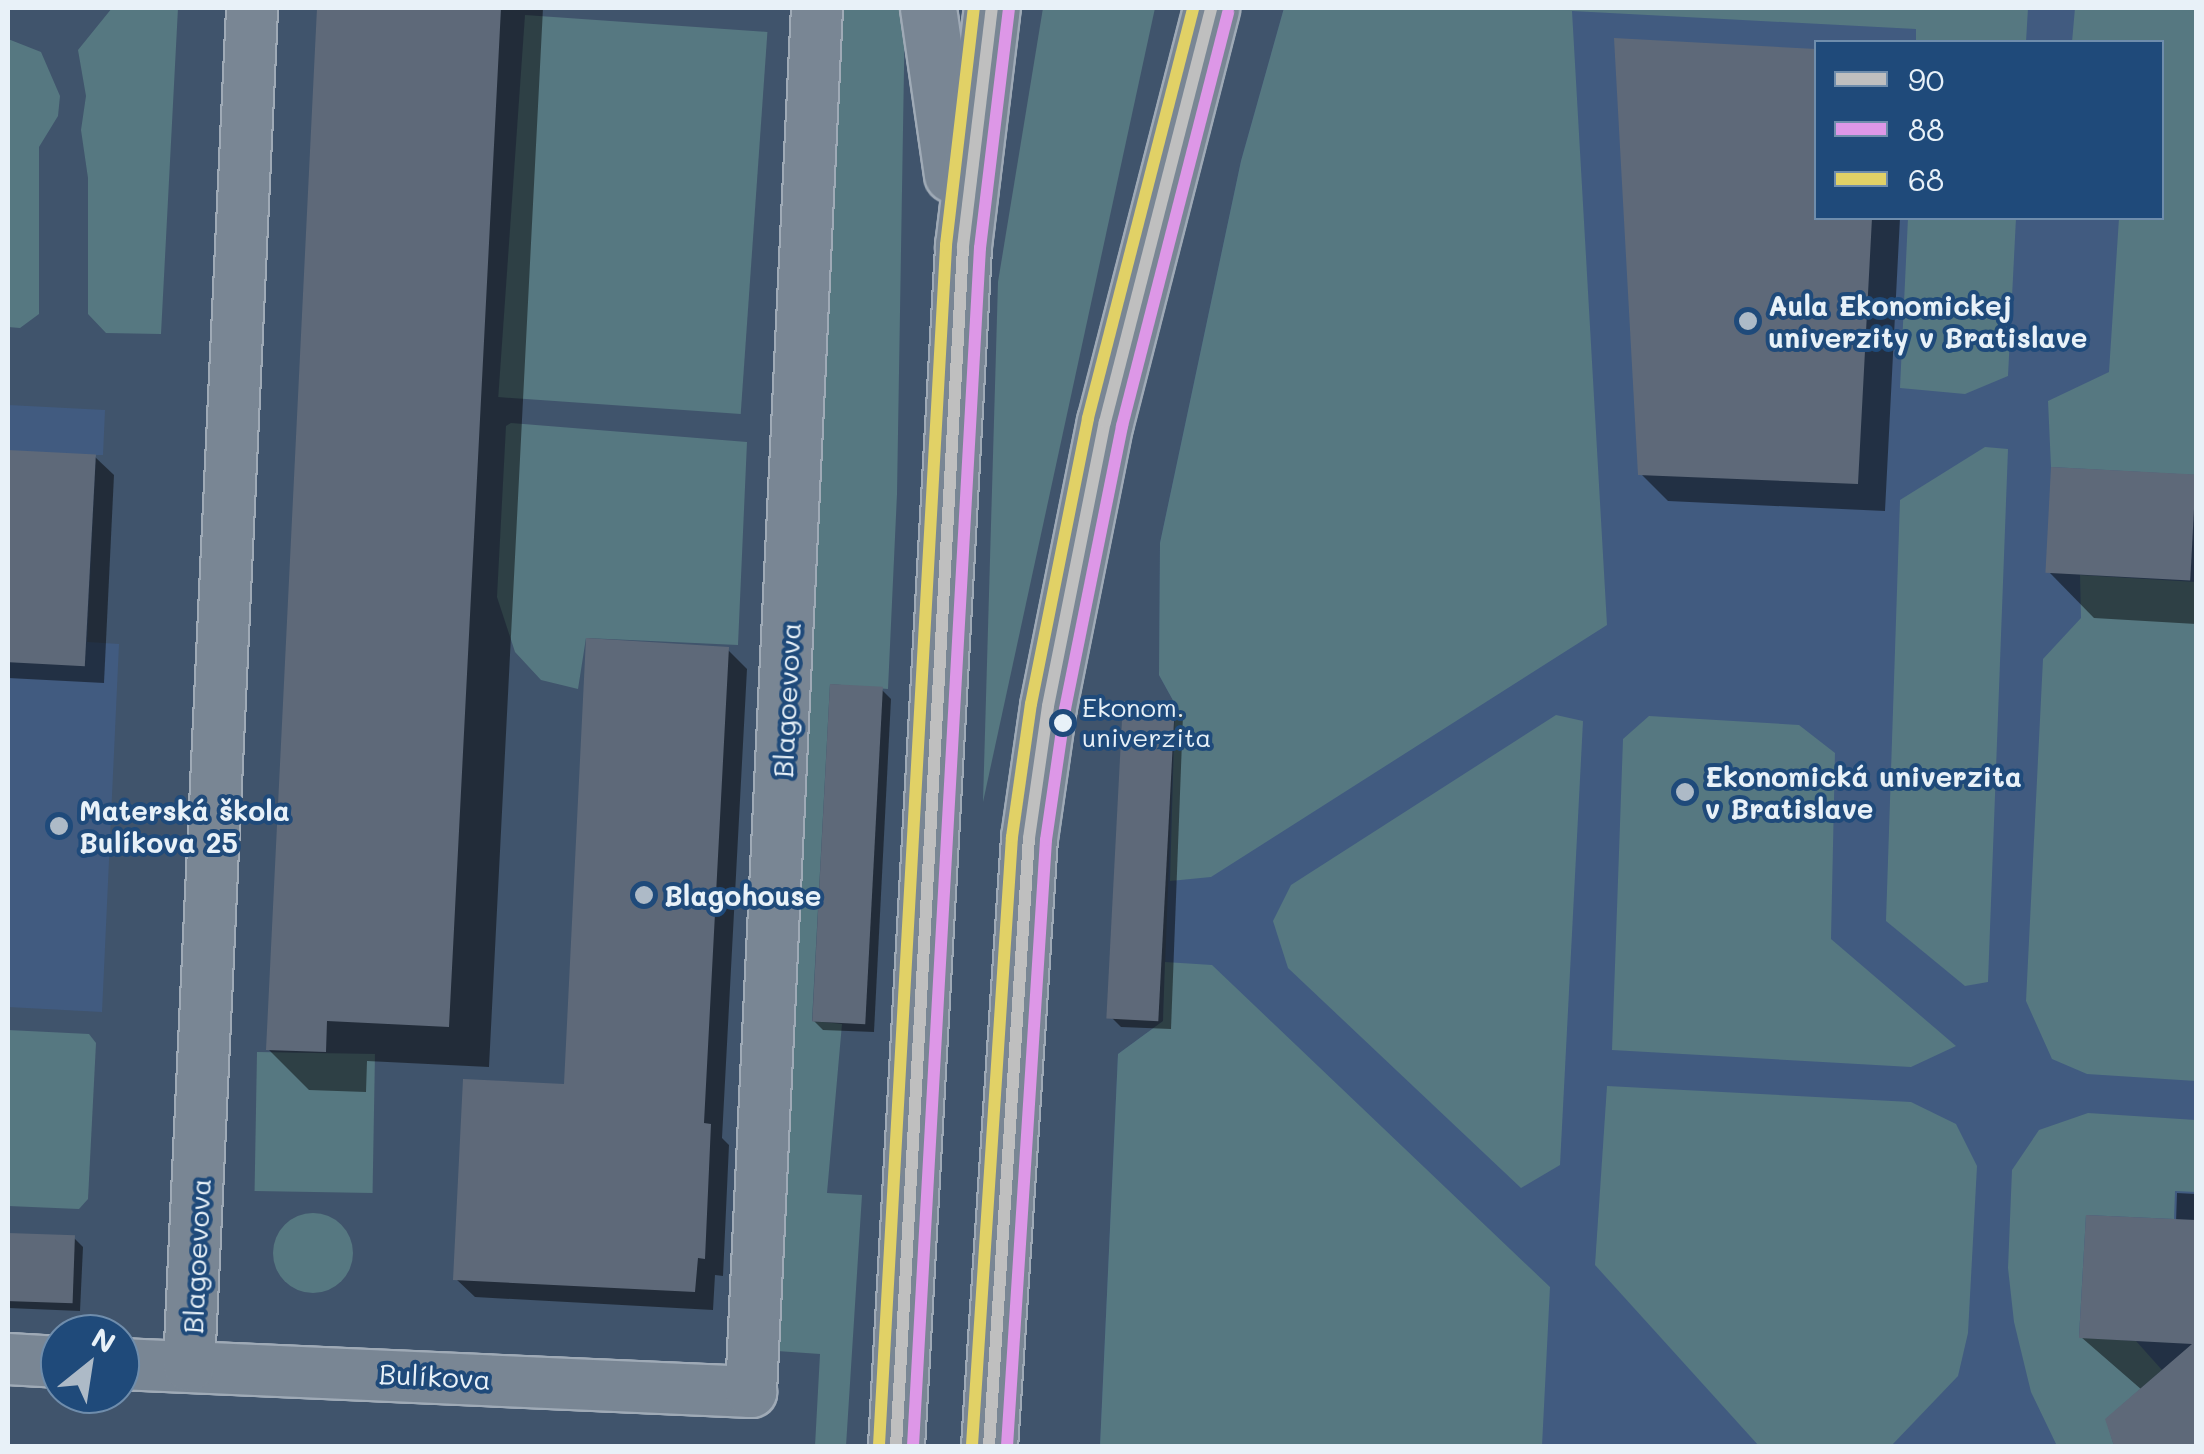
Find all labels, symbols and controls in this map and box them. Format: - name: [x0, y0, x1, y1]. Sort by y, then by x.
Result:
- legend: [1814, 40, 2164, 220]
- text: 90: [1908, 59, 1944, 99]
- text: 88: [1908, 109, 1944, 149]
- text: 68: [1908, 159, 1944, 199]
- place label: Aula Ekonomickej univerzity v Bratislave: [1768, 288, 2088, 354]
- marker: Aula Ekonomickej univerzity v Bratislave: [1737, 310, 1759, 332]
- street label: Blagoevova: [765, 621, 807, 779]
- place label: Ekonom. univerzita: [1082, 692, 1212, 754]
- marker: Ekonom. univerzita: [1053, 713, 1073, 733]
- place label: Ekonomická univerzita v Bratislave: [1705, 759, 2022, 825]
- marker: Ekonomická univerzita v Bratislave: [1674, 781, 1696, 803]
- place label: Materská škola Bulíkova 25: [79, 793, 290, 859]
- marker: Materská škola Bulíkova 25: [48, 815, 70, 837]
- place label: Blagohouse: [664, 878, 821, 912]
- marker: Blagohouse: [633, 884, 655, 906]
- street label: Blagoevova: [175, 1177, 217, 1335]
- north arrow: [40, 1314, 140, 1414]
- text: N: [86, 1319, 122, 1361]
- street label: Bulíkova: [378, 1356, 492, 1396]

